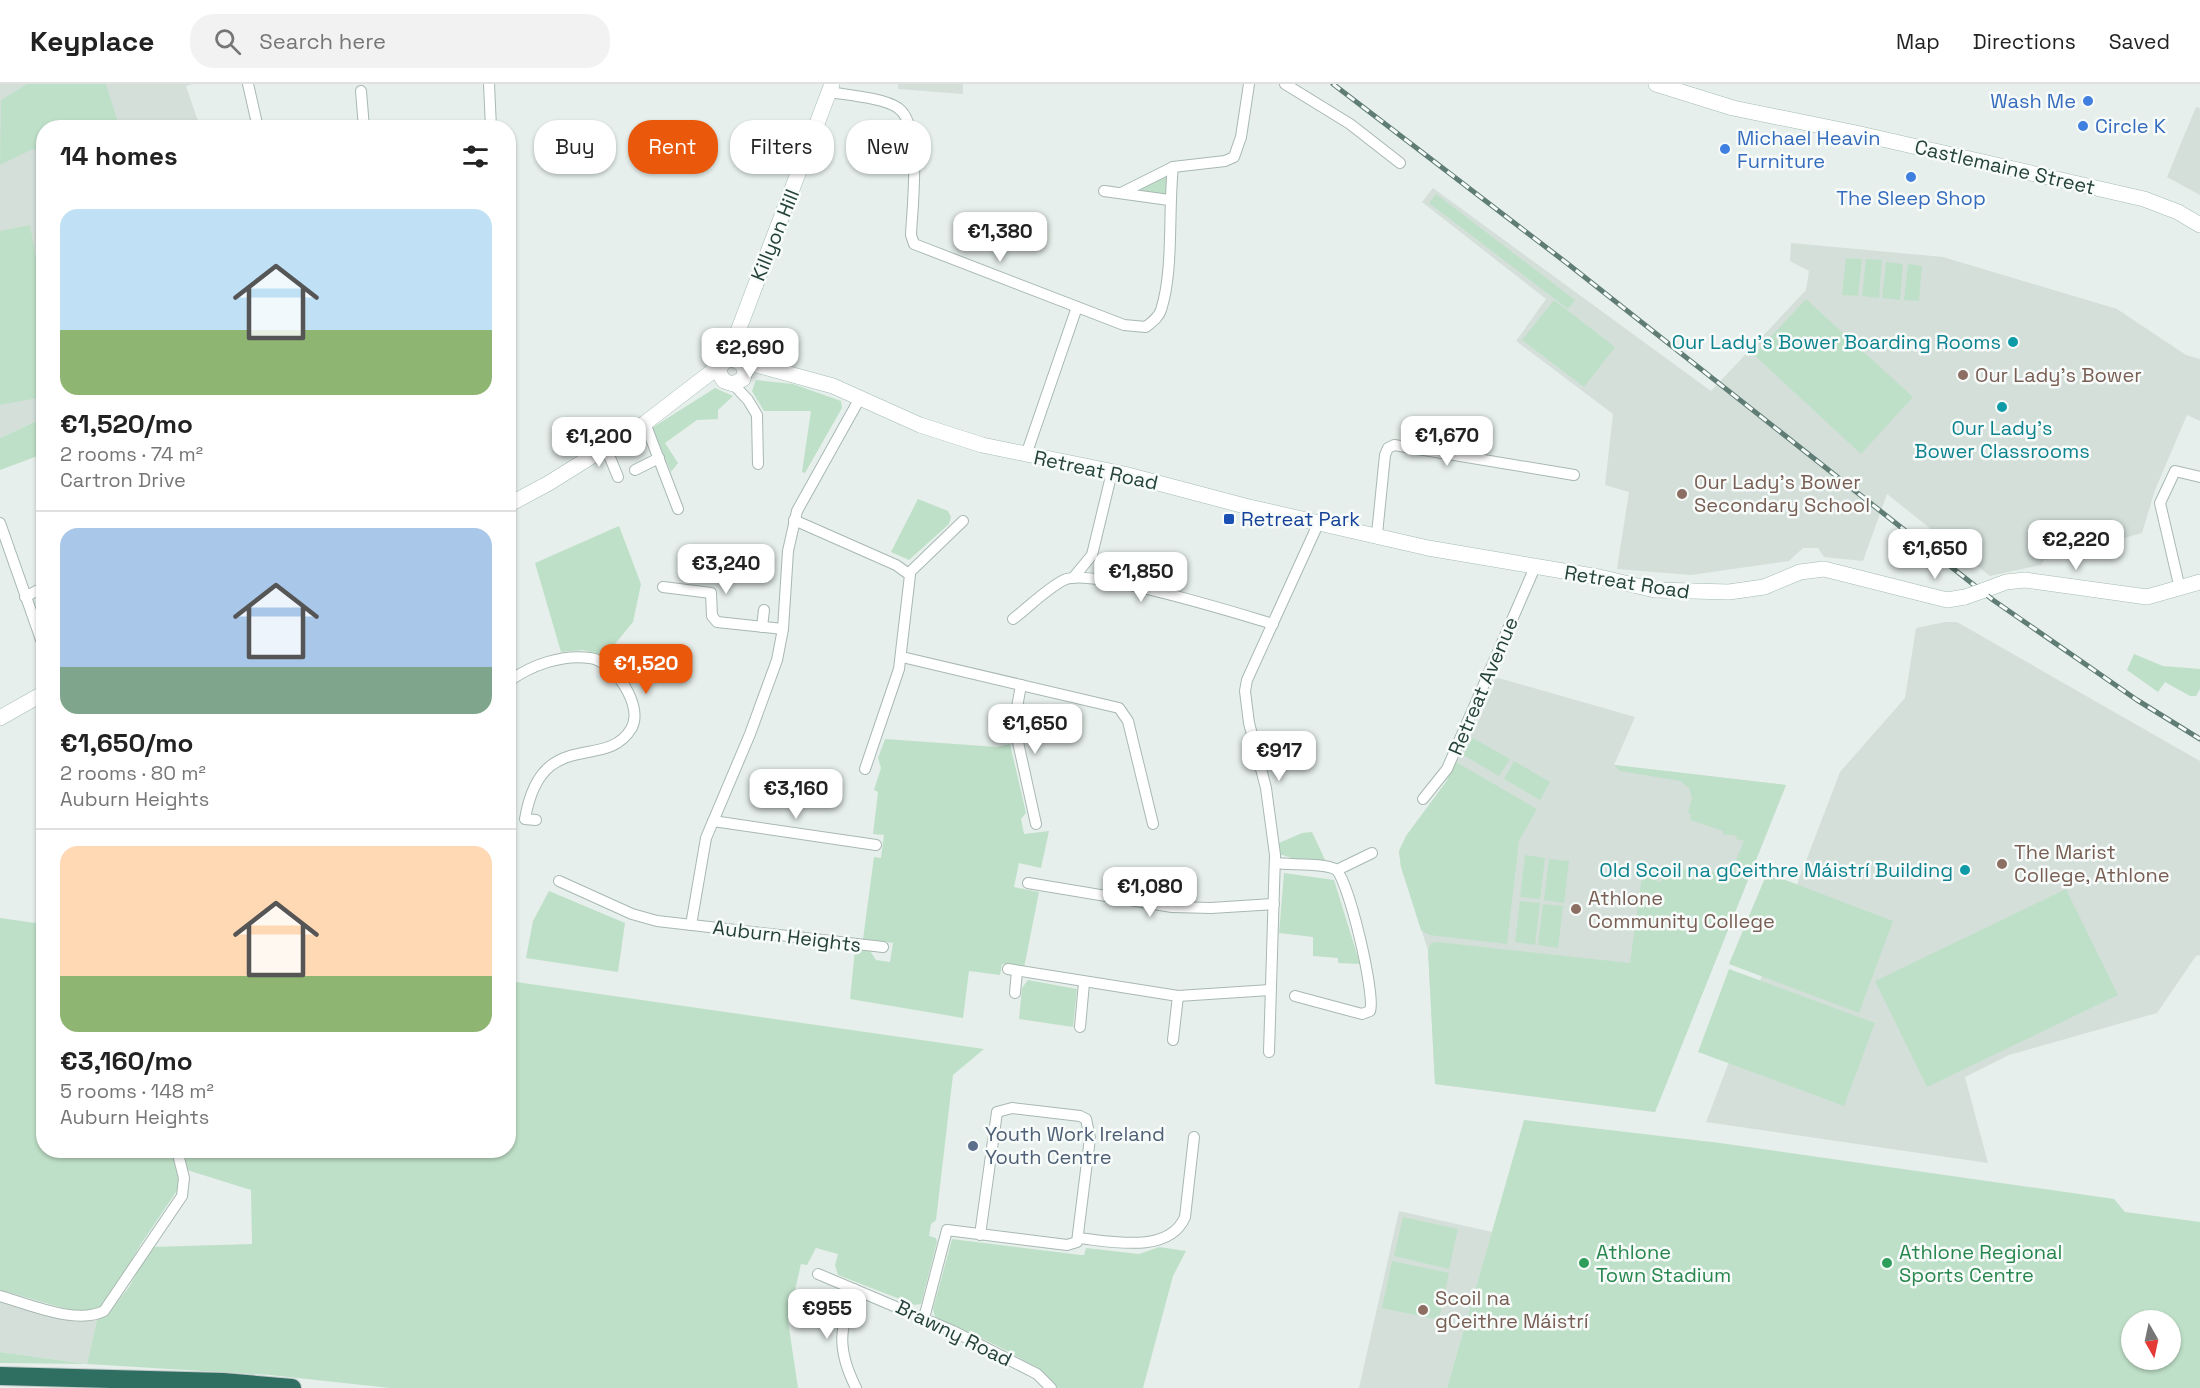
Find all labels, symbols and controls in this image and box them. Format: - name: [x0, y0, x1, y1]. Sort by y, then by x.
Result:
- search box: [190, 14, 610, 68]
- text: Keyplace: [30, 23, 154, 59]
- icon: search: [211, 25, 244, 58]
- text: Search here: [259, 27, 386, 55]
- text: Map: [1896, 28, 1940, 55]
- text: Directions: [1973, 28, 2076, 55]
- text: Saved: [2109, 28, 2170, 55]
- place label: Wash Me: [1990, 88, 2076, 114]
- marker: Wash Me: [2081, 94, 2095, 108]
- place label: Circle K: [2095, 113, 2166, 139]
- marker: Circle K: [2076, 119, 2090, 133]
- chip: Buy: [534, 120, 616, 174]
- chip: Rent: [628, 120, 718, 174]
- chip: Filters: [730, 120, 834, 174]
- chip: New: [846, 120, 931, 174]
- place label: Michael Heavin Furniture: [1737, 125, 1880, 174]
- street label: Castlemaine Street: [1912, 134, 2098, 200]
- text: 14 homes: [60, 139, 178, 173]
- icon: filters: [459, 140, 492, 173]
- marker: Michael Heavin Furniture: [1718, 142, 1732, 156]
- marker: The Sleep Shop: [1904, 170, 1918, 184]
- street label: Killyon Hill: [745, 185, 805, 285]
- place label: The Sleep Shop: [1836, 185, 1986, 211]
- pin: €1,380: [951, 212, 1049, 263]
- text: €1,380: [967, 218, 1033, 244]
- icon: home: [222, 248, 330, 356]
- pin: €2,690: [701, 328, 799, 379]
- place label: Our Lady's Bower Boarding Rooms: [1672, 329, 2001, 355]
- text: €2,690: [716, 334, 784, 360]
- marker: Our Lady's Bower Boarding Rooms: [2006, 335, 2020, 349]
- place label: Our Lady's Bower: [1975, 362, 2142, 388]
- marker: Our Lady's Bower: [1956, 368, 1970, 382]
- marker: Our Lady's Bower Classrooms: [1995, 400, 2009, 414]
- text: €1,520/mo: [60, 407, 193, 441]
- place label: Our Lady's Bower Classrooms: [1914, 415, 2090, 464]
- pin: €1,670: [1398, 416, 1496, 467]
- pin: €1,200: [550, 417, 648, 468]
- text: €1,670: [1415, 422, 1479, 448]
- text: €1,200: [566, 423, 632, 449]
- text: 2 rooms · 74 m²: [60, 441, 203, 467]
- street label: Retreat Road: [1031, 444, 1161, 496]
- text: Cartron Drive: [60, 467, 186, 493]
- place label: Our Lady's Bower Secondary School: [1694, 469, 1870, 518]
- marker: Our Lady's Bower Secondary School: [1675, 487, 1689, 501]
- place label: Retreat Park: [1241, 506, 1360, 532]
- marker: Retreat Park: [1222, 512, 1236, 526]
- pin: €2,220: [2027, 520, 2125, 571]
- text: €2,220: [2042, 526, 2110, 552]
- pin: €1,650: [1886, 529, 1984, 580]
- text: €1,650: [1902, 535, 1968, 561]
- pin: €3,240: [677, 544, 775, 595]
- text: €3,240: [692, 550, 760, 576]
- pin: €1,850: [1092, 552, 1190, 603]
- text: €1,850: [1108, 558, 1174, 584]
- street label: Retreat Road: [1562, 559, 1692, 605]
- icon: home: [222, 567, 330, 675]
- street label: Retreat Avenue: [1442, 613, 1524, 759]
- pin: €1,520: [597, 644, 695, 695]
- text: €1,520: [613, 650, 679, 676]
- pin: €1,650: [986, 704, 1084, 755]
- text: €1,650: [1002, 710, 1068, 736]
- text: €1,650/mo: [60, 726, 193, 760]
- pin: €917: [1243, 731, 1315, 782]
- text: €917: [1256, 737, 1302, 763]
- text: 2 rooms · 80 m²: [60, 760, 206, 786]
- pin: €3,160: [747, 769, 845, 820]
- text: €3,160: [764, 775, 828, 801]
- text: Auburn Heights: [60, 786, 209, 812]
- place label: The Marist College, Athlone: [2014, 839, 2170, 888]
- place label: Old Scoil na gCeithre Máistrí Building: [1599, 857, 1953, 883]
- marker: The Marist College, Athlone: [1995, 857, 2009, 871]
- marker: Old Scoil na gCeithre Máistrí Building: [1958, 863, 1972, 877]
- pin: €1,080: [1101, 867, 1199, 918]
- text: €1,080: [1117, 873, 1183, 899]
- icon: home: [222, 885, 330, 993]
- place label: Athlone Community College: [1588, 885, 1775, 934]
- marker: Athlone Community College: [1569, 902, 1583, 916]
- street label: Auburn Heights: [711, 914, 863, 958]
- text: €3,160/mo: [60, 1044, 193, 1078]
- text: 5 rooms · 148 m²: [60, 1078, 214, 1104]
- text: Auburn Heights: [60, 1104, 209, 1130]
- place label: Youth Work Ireland Youth Centre: [985, 1121, 1165, 1170]
- marker: Youth Work Ireland Youth Centre: [966, 1139, 980, 1153]
- place label: Athlone Town Stadium: [1596, 1239, 1731, 1288]
- place label: Athlone Regional Sports Centre: [1899, 1239, 2062, 1288]
- marker: Athlone Town Stadium: [1577, 1256, 1591, 1270]
- marker: Athlone Regional Sports Centre: [1880, 1256, 1894, 1270]
- place label: Scoil na gCeithre Máistrí: [1435, 1285, 1589, 1334]
- pin: €955: [791, 1289, 863, 1340]
- street label: Brawny Road: [892, 1294, 1016, 1372]
- text: €955: [802, 1295, 852, 1321]
- marker: Scoil na gCeithre Máistrí: [1416, 1303, 1430, 1317]
- north arrow: [2121, 1310, 2181, 1370]
- map controls: [2121, 1310, 2181, 1370]

